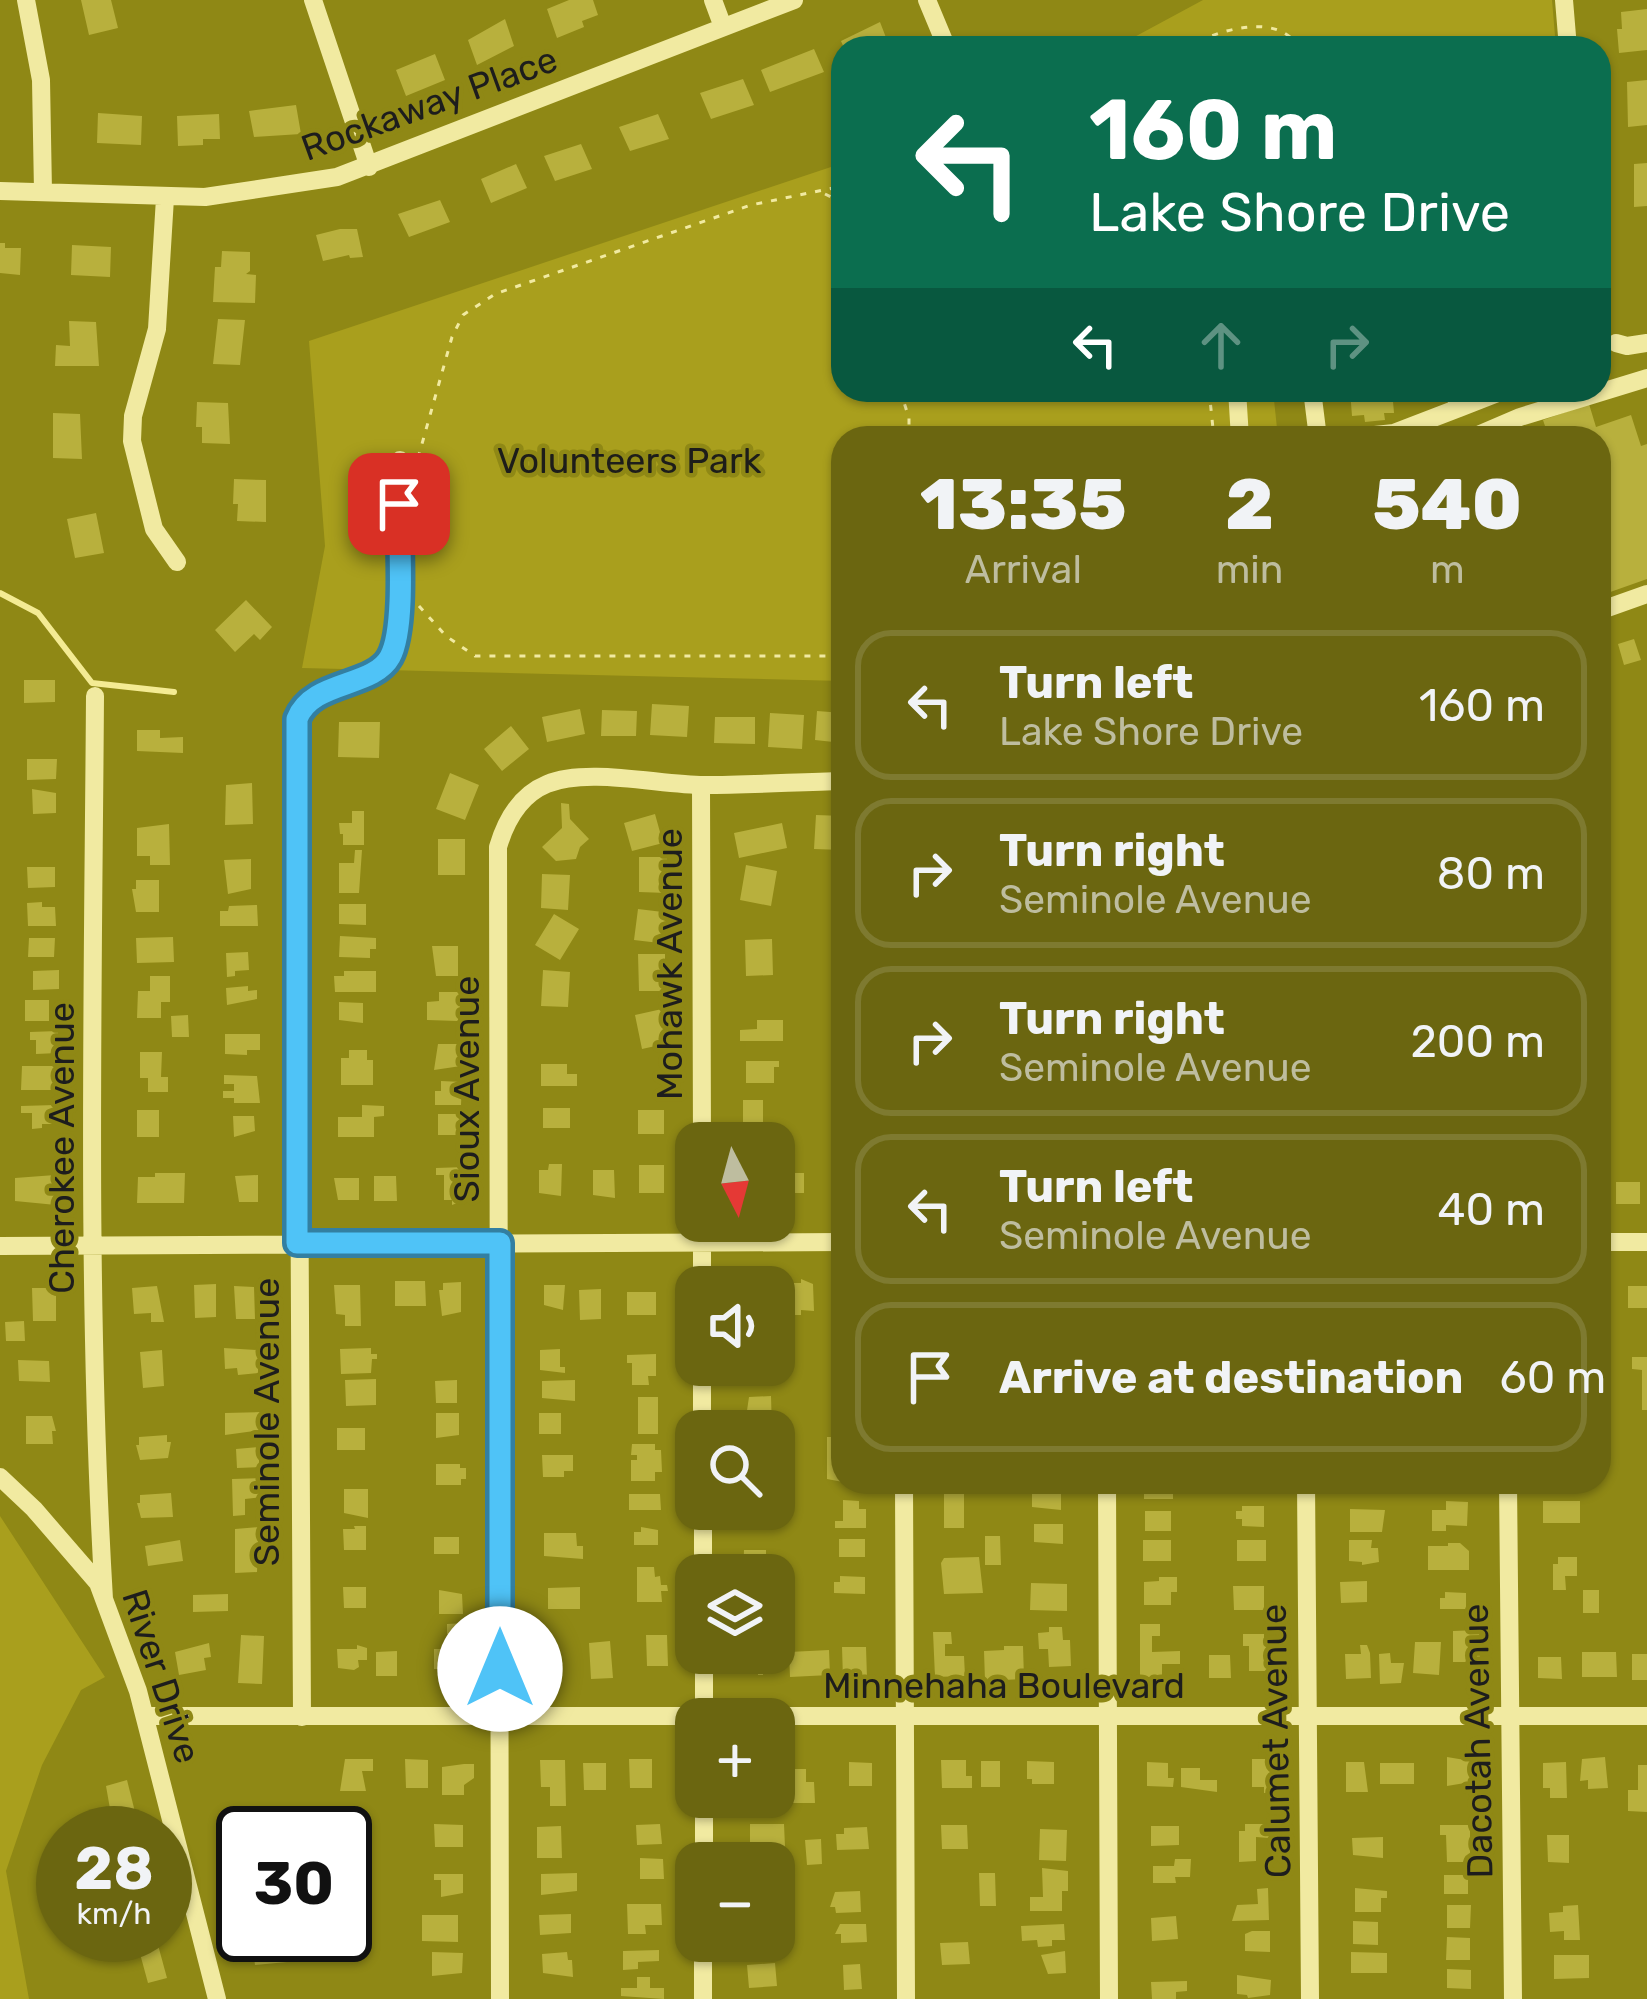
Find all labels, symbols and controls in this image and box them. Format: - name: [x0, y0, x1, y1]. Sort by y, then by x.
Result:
- street label: Rockaway Place: [295, 37, 563, 170]
- text: 160 m: [1089, 80, 1337, 180]
- icon: left: [891, 84, 1047, 240]
- text: Lake Shore Drive: [1089, 181, 1510, 245]
- icon: left: [1062, 312, 1128, 378]
- icon: ahead: [1188, 312, 1254, 378]
- icon: right: [1314, 312, 1380, 378]
- park label: Volunteers Park: [497, 439, 762, 482]
- pin: [348, 453, 450, 555]
- text: 13:35: [920, 462, 1127, 547]
- text: 2: [1225, 462, 1274, 547]
- text: 540: [1372, 462, 1522, 547]
- icon: arrive: [366, 471, 432, 537]
- text: Arrival: [965, 547, 1082, 593]
- text: min: [1216, 547, 1283, 593]
- text: m: [1430, 547, 1465, 593]
- text: Turn left: [999, 656, 1193, 709]
- icon: left: [897, 672, 963, 738]
- text: 160 m: [1419, 679, 1545, 732]
- text: Lake Shore Drive: [999, 709, 1303, 755]
- text: Turn right: [999, 824, 1225, 877]
- street label: Mohawk Avenue: [648, 828, 691, 1100]
- icon: right: [897, 840, 963, 906]
- text: 80 m: [1437, 847, 1545, 900]
- text: Seminole Avenue: [999, 877, 1312, 923]
- street label: Sioux Avenue: [445, 976, 488, 1202]
- text: Turn right: [999, 992, 1225, 1045]
- street label: Cherokee Avenue: [40, 1002, 83, 1294]
- icon: right: [897, 1008, 963, 1074]
- text: 200 m: [1410, 1015, 1545, 1068]
- text: Seminole Avenue: [999, 1045, 1312, 1091]
- north arrow: [675, 1122, 795, 1242]
- map controls: [675, 1122, 795, 1962]
- text: Turn left: [999, 1160, 1193, 1213]
- icon: left: [897, 1176, 963, 1242]
- text: 40 m: [1437, 1183, 1545, 1236]
- text: Seminole Avenue: [999, 1213, 1312, 1259]
- button: sound: [675, 1266, 795, 1386]
- street label: Seminole Avenue: [245, 1278, 288, 1566]
- icon: arrive: [897, 1344, 963, 1410]
- text: Arrive at destination: [999, 1351, 1464, 1404]
- text: 60 m: [1500, 1351, 1606, 1404]
- button: search: [675, 1410, 795, 1530]
- button: layers: [675, 1554, 795, 1674]
- street label: River Drive: [113, 1584, 210, 1768]
- street label: Calumet Avenue: [1252, 1603, 1299, 1879]
- street label: Dacotah Avenue: [1454, 1603, 1501, 1879]
- position arrow: [437, 1606, 563, 1732]
- street label: Minnehaha Boulevard: [823, 1664, 1185, 1707]
- button: +: [675, 1698, 795, 1818]
- speed limit sign: 30: [216, 1806, 372, 1962]
- text: 28: [74, 1833, 154, 1904]
- button: −: [675, 1842, 795, 1962]
- text: km/h: [77, 1896, 151, 1932]

